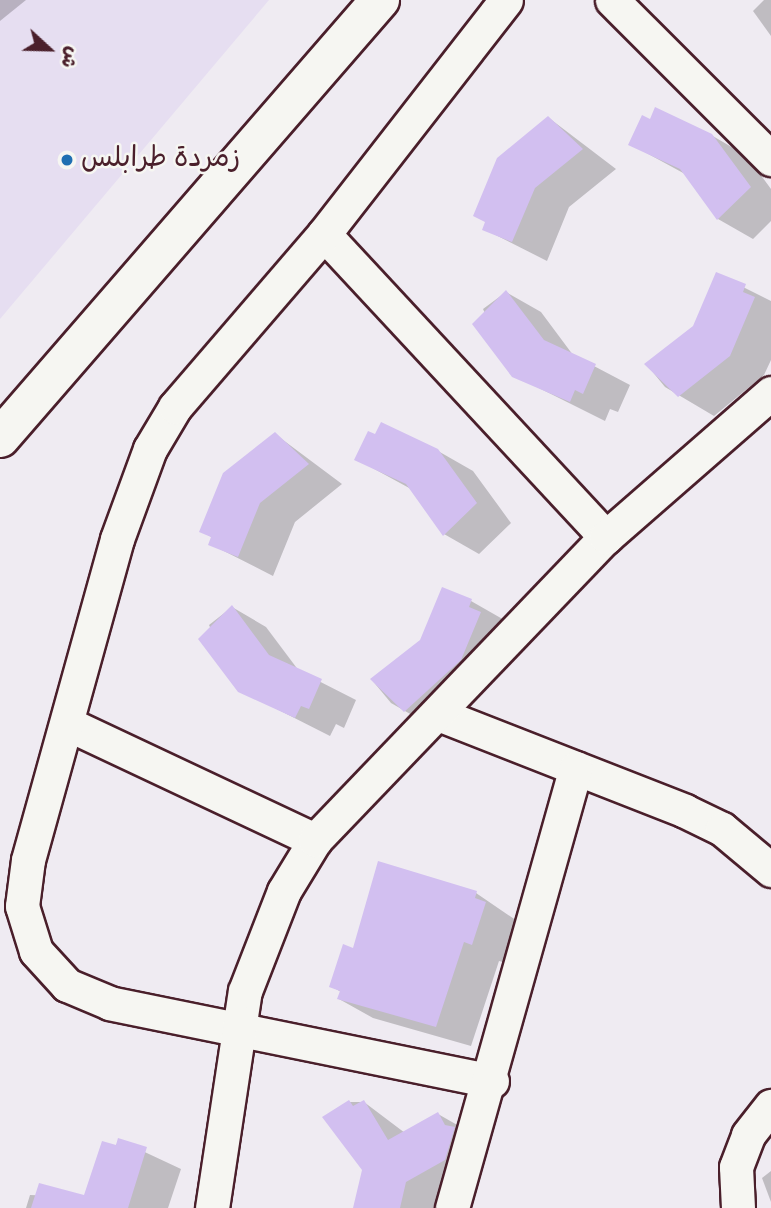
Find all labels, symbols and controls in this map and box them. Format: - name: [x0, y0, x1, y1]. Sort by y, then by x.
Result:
- north arrow: [14, 14, 84, 84]
- text: ش: [53, 42, 85, 72]
- place label: زمردة طرابلس: [81, 143, 240, 177]
- marker: زمردة طرابلس: [59, 152, 75, 168]

